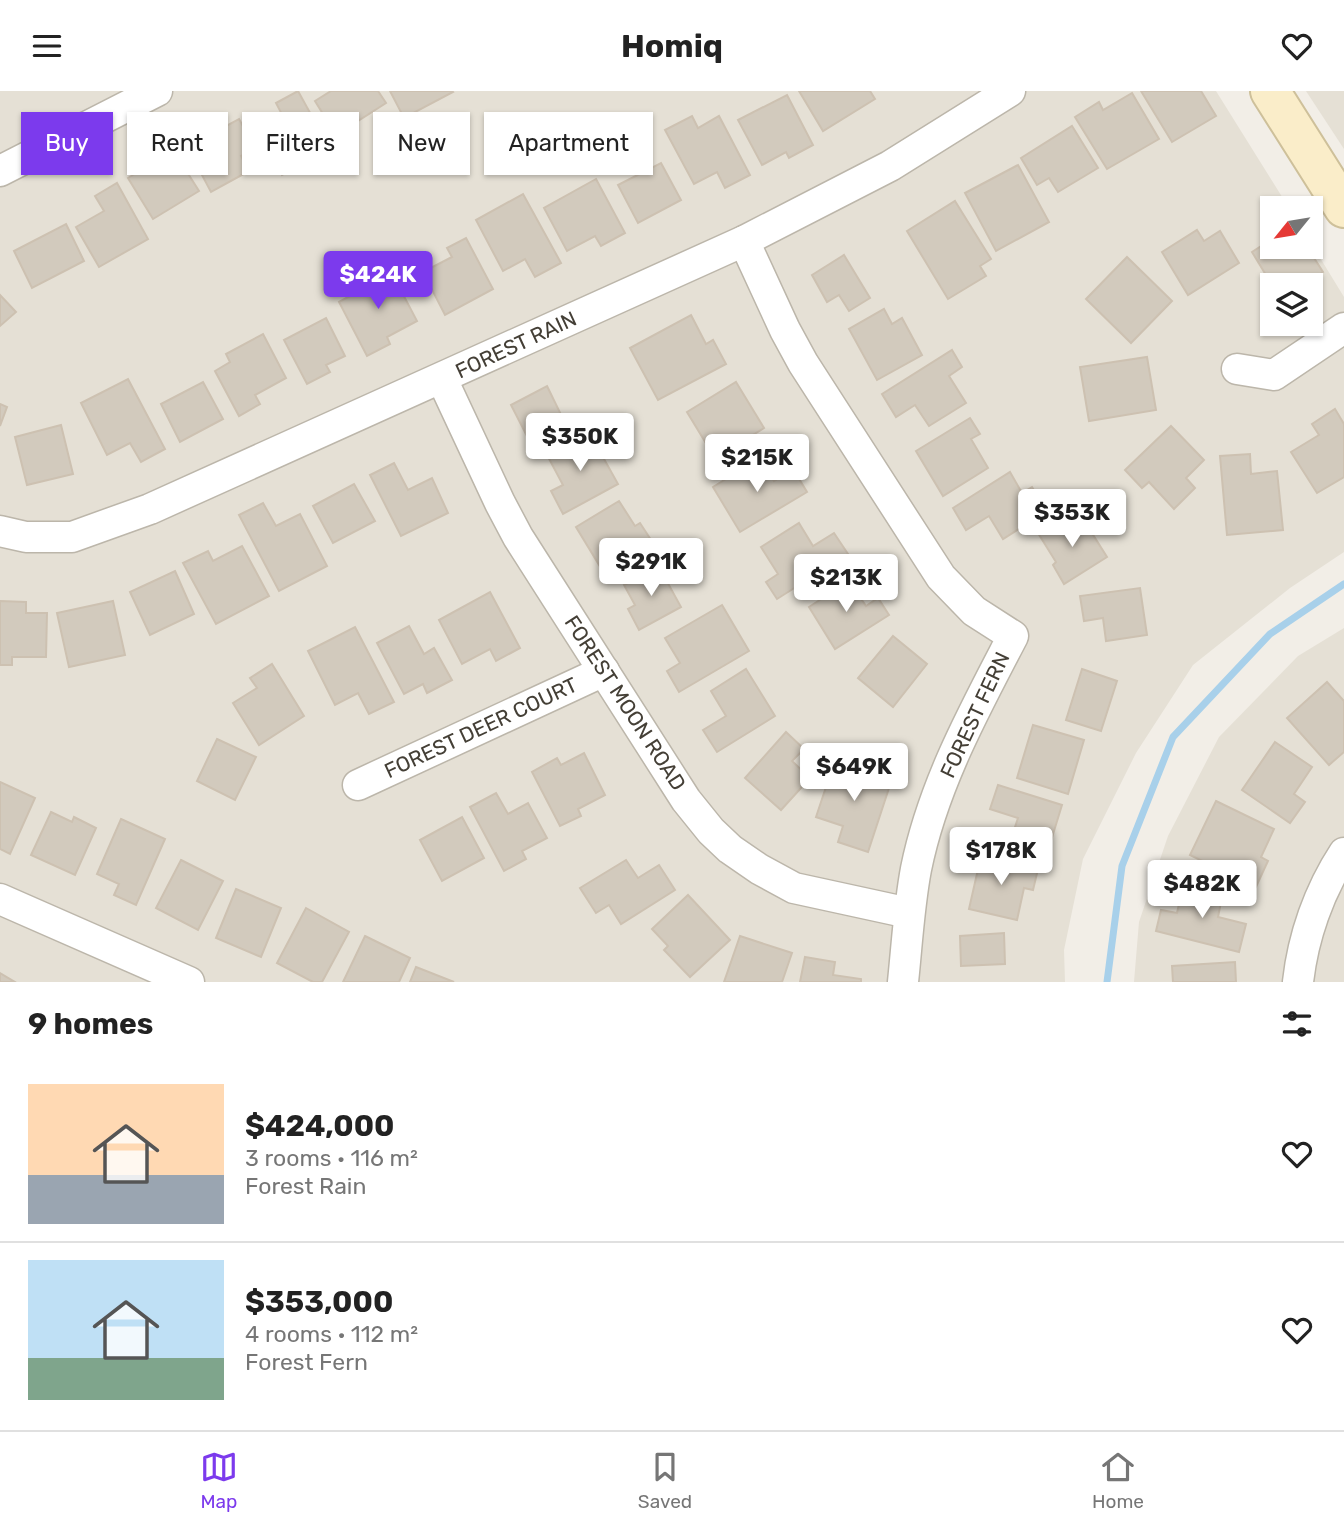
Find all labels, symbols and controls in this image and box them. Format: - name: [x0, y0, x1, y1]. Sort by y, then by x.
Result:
- icon: menu: [28, 27, 66, 65]
- text: Homiq: [621, 27, 723, 65]
- icon: heart: [1278, 27, 1316, 65]
- chip: Buy: [21, 112, 113, 175]
- chip: Rent: [127, 112, 228, 175]
- chip: Filters: [242, 112, 359, 175]
- chip: New: [373, 112, 470, 175]
- chip: Apartment: [484, 112, 653, 175]
- north arrow: [1260, 196, 1323, 259]
- map controls: [1260, 196, 1323, 336]
- pin: $424K: [329, 251, 427, 311]
- text: $424K: [340, 260, 416, 288]
- button: layers: [1260, 273, 1323, 336]
- street label: FOREST RAIN: [451, 306, 580, 383]
- pin: $350K: [531, 413, 629, 473]
- text: $350K: [542, 422, 618, 450]
- pin: $215K: [708, 435, 806, 494]
- text: $215K: [721, 443, 793, 471]
- pin: $353K: [1023, 489, 1121, 549]
- text: $353K: [1034, 498, 1110, 526]
- pin: $291K: [602, 539, 700, 598]
- text: $291K: [615, 547, 687, 575]
- pin: $213K: [797, 554, 895, 614]
- text: $213K: [810, 563, 882, 591]
- street label: FOREST MOON ROAD: [559, 611, 691, 795]
- street label: FOREST FERN: [935, 648, 1015, 782]
- street label: FOREST DEER COURT: [380, 672, 581, 783]
- pin: $649K: [805, 743, 903, 803]
- text: $649K: [816, 752, 892, 780]
- pin: $178K: [952, 827, 1050, 887]
- text: $178K: [966, 836, 1036, 864]
- pin: $482K: [1153, 861, 1251, 920]
- text: $482K: [1164, 869, 1240, 897]
- icon: filters: [1278, 1005, 1316, 1043]
- text: 9 homes: [28, 1006, 153, 1042]
- text: $424,000: [245, 1108, 395, 1144]
- icon: home: [84, 1112, 168, 1196]
- icon: heart: [1278, 1135, 1316, 1173]
- text: 3 rooms · 116 m²: [245, 1144, 418, 1172]
- text: Forest Rain: [245, 1172, 366, 1200]
- text: $353,000: [245, 1284, 393, 1320]
- icon: home: [84, 1288, 168, 1372]
- icon: heart: [1278, 1311, 1316, 1349]
- text: 4 rooms · 112 m²: [245, 1320, 418, 1348]
- text: Forest Fern: [245, 1348, 368, 1376]
- tab: Map: [200, 1448, 238, 1513]
- tab: Saved: [638, 1448, 692, 1513]
- tab: Home: [1092, 1448, 1144, 1513]

